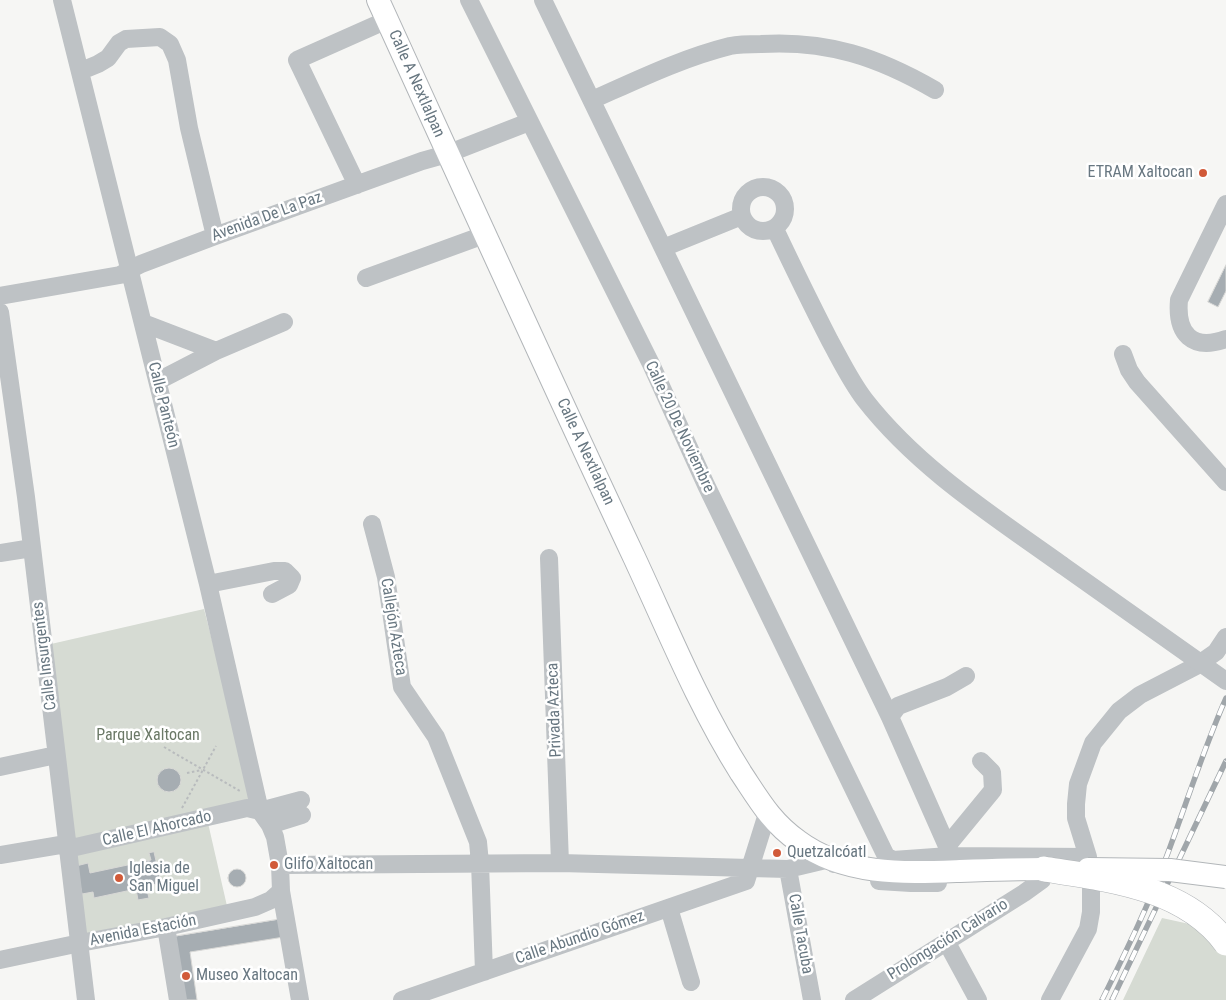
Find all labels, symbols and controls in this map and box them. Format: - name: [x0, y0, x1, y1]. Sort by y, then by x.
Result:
- street label: Calle A Nextlalpan: [384, 27, 448, 141]
- place label: ETRAM Xaltocan: [1088, 163, 1193, 183]
- marker: ETRAM Xaltocan: [1197, 167, 1209, 179]
- street label: Avenida De La Paz: [209, 188, 325, 246]
- street label: Calle 20 De Noviembre: [640, 358, 718, 496]
- street label: Calle Panteón: [143, 360, 183, 450]
- street label: Calle A Nextlalpan: [552, 396, 618, 508]
- street label: Callejón Azteca: [376, 577, 410, 677]
- street label: Calle Insurgentes: [29, 601, 61, 711]
- street label: Privada Azteca: [544, 662, 566, 758]
- park label: Parque Xaltocan: [96, 726, 200, 746]
- street label: Calle El Ahorcado: [101, 807, 213, 851]
- place label: Quetzalcóatl: [787, 843, 866, 863]
- marker: Quetzalcóatl: [771, 847, 783, 859]
- place label: Glifo Xaltocan: [284, 855, 373, 875]
- place label: Iglesia de San Miguel: [129, 859, 199, 897]
- marker: Glifo Xaltocan: [268, 859, 280, 871]
- marker: Iglesia de San Miguel: [113, 872, 125, 884]
- street label: Calle Tacuba: [784, 892, 816, 976]
- street label: Prolongación Calvario: [884, 895, 1012, 985]
- street label: Calle Abundio Gómez: [513, 907, 647, 969]
- street label: Avenida Estación: [88, 911, 198, 951]
- place label: Museo Xaltocan: [196, 966, 298, 986]
- marker: Museo Xaltocan: [180, 970, 192, 982]

